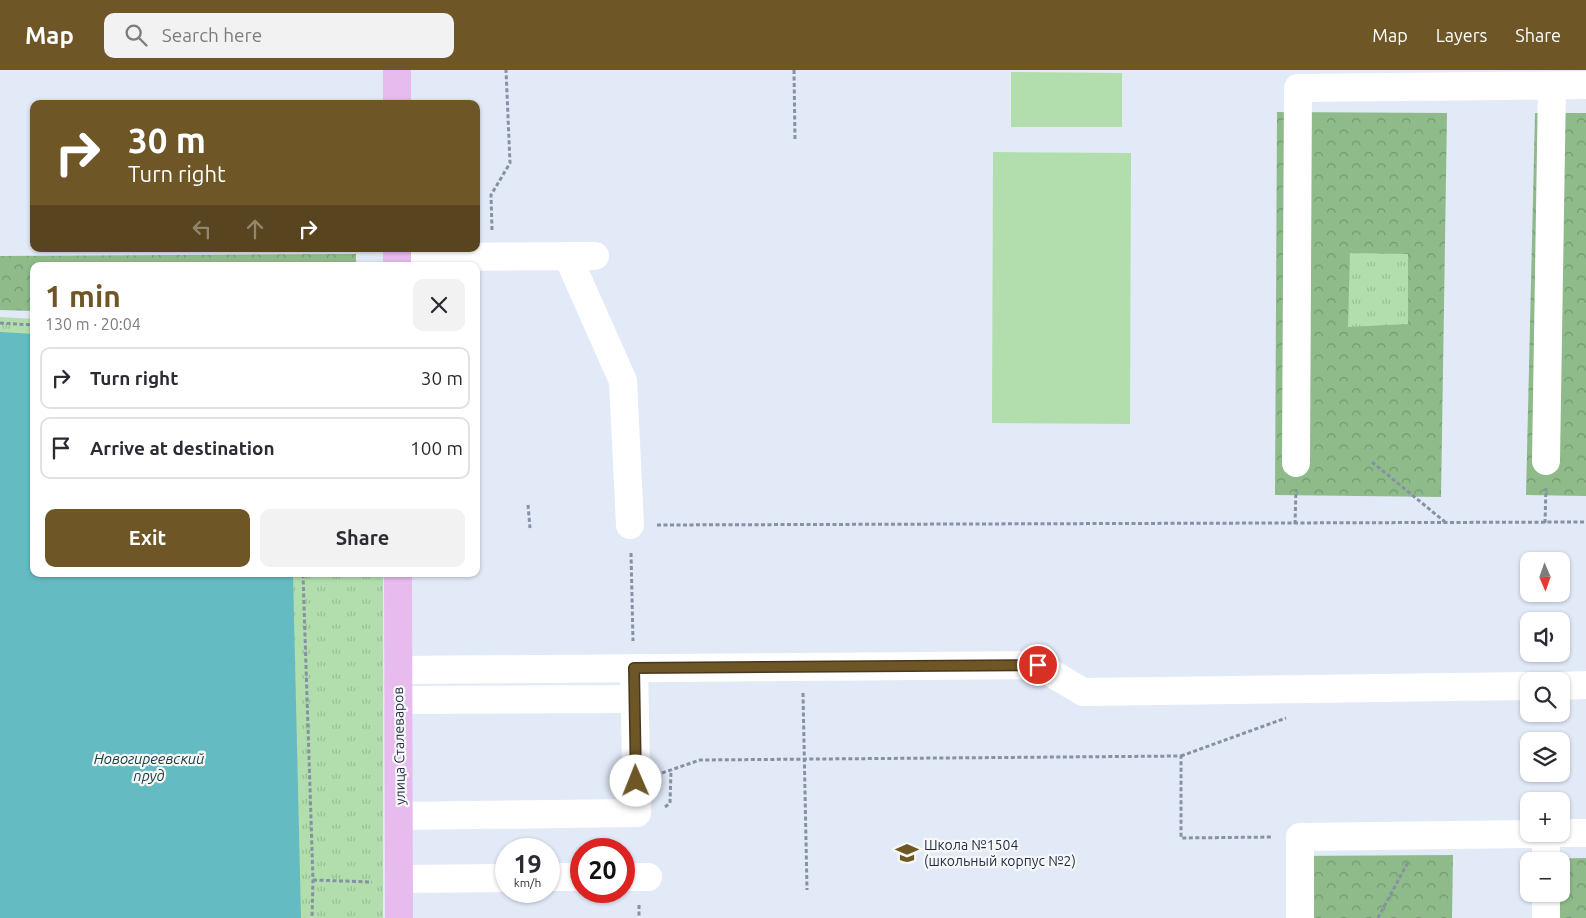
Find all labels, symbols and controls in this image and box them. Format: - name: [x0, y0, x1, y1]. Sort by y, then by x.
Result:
- search box: [104, 13, 454, 58]
- icon: search: [122, 21, 150, 49]
- text: Map: [25, 22, 74, 49]
- text: Search here: [162, 24, 262, 46]
- text: Map: [1372, 25, 1408, 45]
- text: Layers: [1436, 25, 1487, 45]
- text: Share: [1515, 25, 1561, 45]
- icon: right: [45, 120, 110, 185]
- text: 30 m: [128, 120, 206, 160]
- text: Turn right: [128, 161, 226, 186]
- icon: left: [188, 215, 216, 243]
- icon: ahead: [241, 215, 269, 243]
- icon: right: [294, 215, 322, 243]
- text: 1 min: [45, 279, 121, 313]
- button: close: [413, 279, 465, 331]
- text: 130 m · 20:04: [45, 315, 141, 333]
- icon: right: [47, 364, 75, 392]
- text: Turn right: [90, 367, 178, 389]
- text: 30 m: [421, 367, 463, 389]
- icon: arrive: [47, 434, 75, 462]
- text: Arrive at destination: [90, 437, 275, 459]
- text: 100 m: [410, 437, 463, 459]
- button: Exit: [45, 509, 250, 567]
- button: Share: [260, 509, 465, 567]
- north arrow: [1520, 552, 1570, 602]
- map controls: [1520, 552, 1570, 902]
- button: sound: [1520, 612, 1570, 662]
- pin: [1017, 644, 1059, 686]
- icon: arrive: [1024, 651, 1052, 679]
- button: search: [1520, 672, 1570, 722]
- street label: улица Сталеваров: [390, 687, 408, 805]
- button: layers: [1520, 732, 1570, 782]
- water label: Новогиреевский пруд: [94, 750, 204, 784]
- position arrow: [609, 754, 661, 806]
- button: +: [1520, 792, 1570, 842]
- place label: Школа №1504 (школьный корпус №2): [924, 837, 1076, 869]
- speed limit sign: 20: [570, 838, 635, 903]
- school or university icon: Школа №1504 (школьный корпус №2): [894, 840, 920, 866]
- text: 19: [513, 850, 542, 878]
- button: −: [1520, 852, 1570, 902]
- text: km/h: [514, 876, 541, 889]

